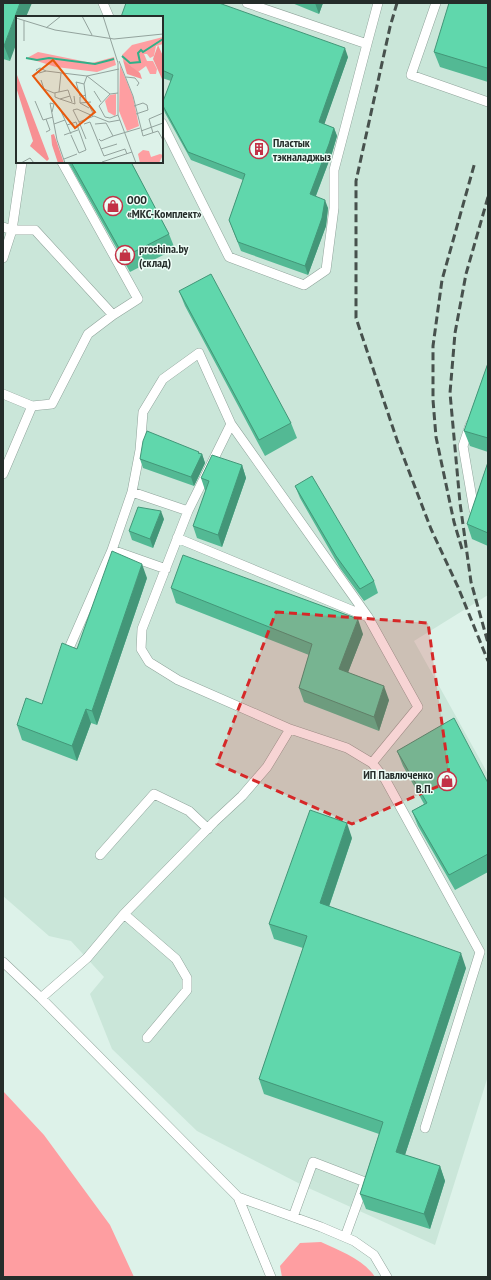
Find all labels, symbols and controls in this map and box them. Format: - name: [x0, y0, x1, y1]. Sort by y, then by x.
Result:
- inset map: [16, 16, 163, 163]
- place label: Пластык тэкналаджыз: [273, 135, 331, 164]
- building icon: Пластык тэкналаджыз: [248, 138, 270, 160]
- place label: ООО «МКС-Комплект»: [127, 192, 202, 221]
- shop icon: ООО «МКС-Комплект»: [102, 195, 124, 217]
- place label: рroshina.by (склад): [139, 241, 189, 270]
- shop icon: рroshina.by (склад): [114, 244, 136, 266]
- place label: ИП Павлюченко В.П.: [363, 767, 434, 796]
- shop icon: ИП Павлюченко В.П.: [436, 770, 458, 792]

